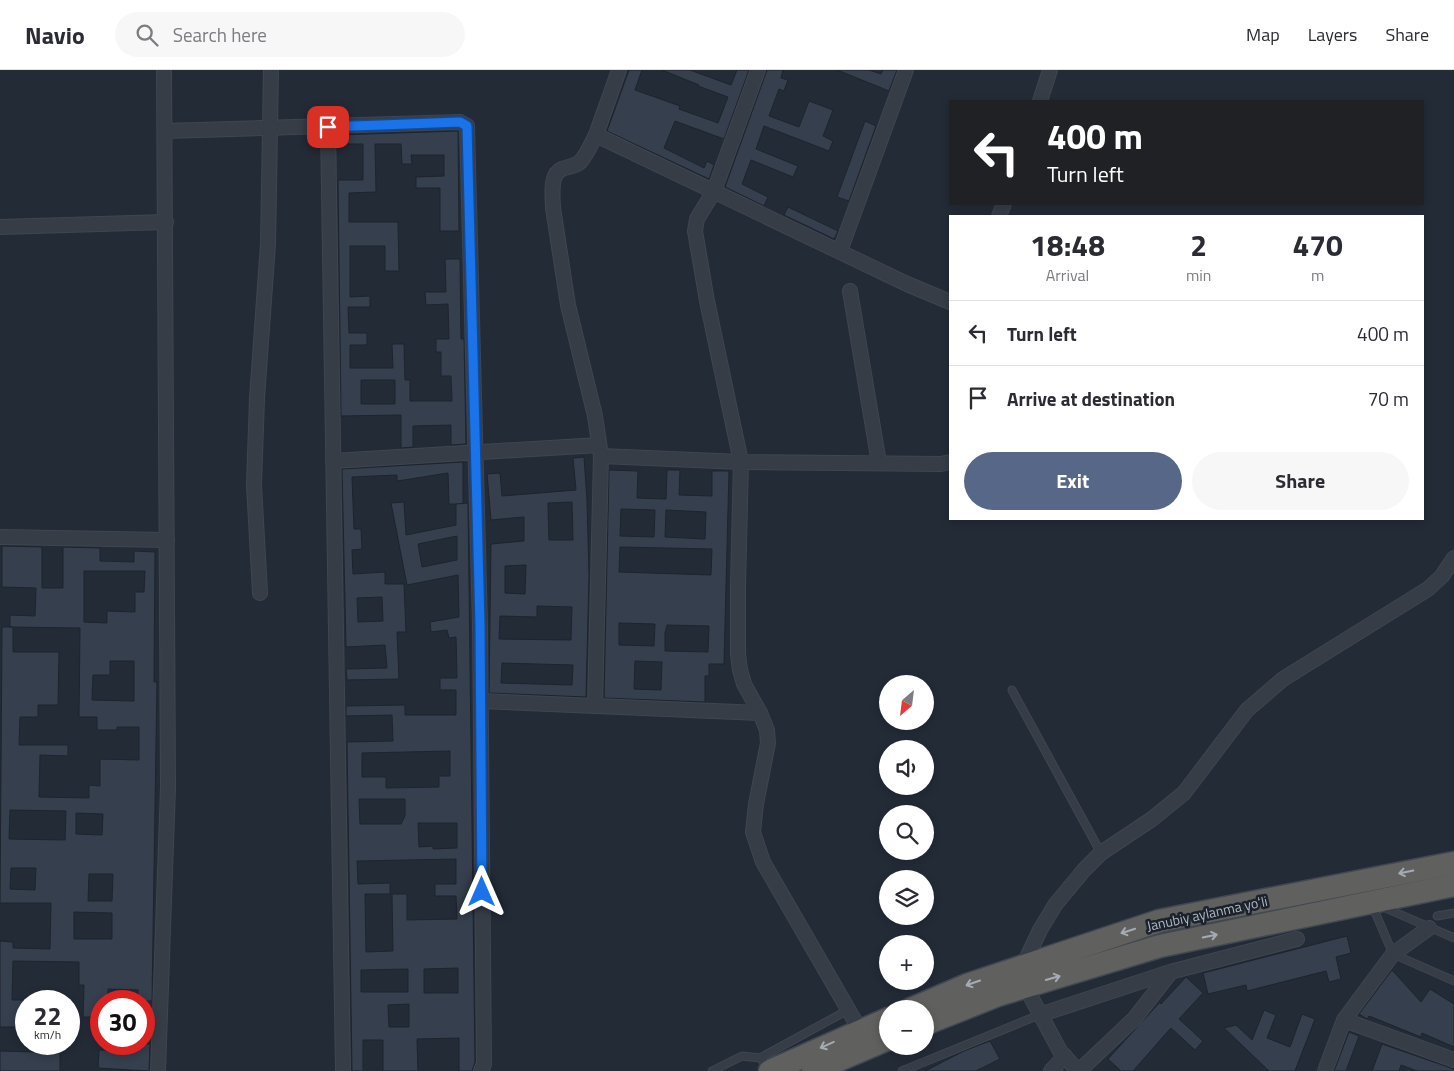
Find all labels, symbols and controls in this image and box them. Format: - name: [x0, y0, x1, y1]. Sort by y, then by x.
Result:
- search box: [115, 12, 465, 57]
- text: Navio: [25, 17, 85, 53]
- text: Search here: [173, 20, 267, 49]
- icon: search: [133, 21, 161, 49]
- text: Map: [1246, 21, 1280, 48]
- text: Layers: [1308, 21, 1357, 48]
- text: Share: [1385, 21, 1429, 48]
- pin: [307, 106, 349, 148]
- text: 400 m: [1047, 109, 1143, 163]
- icon: arrive: [314, 113, 342, 141]
- icon: left: [964, 120, 1029, 185]
- text: Turn left: [1047, 157, 1124, 191]
- text: 18:48: [1030, 222, 1105, 268]
- text: 2: [1190, 222, 1207, 268]
- text: 470: [1293, 222, 1343, 268]
- text: Arrival: [1046, 263, 1089, 287]
- text: min: [1186, 263, 1211, 287]
- text: m: [1311, 263, 1324, 287]
- icon: left: [964, 319, 992, 347]
- text: Turn left: [1007, 319, 1077, 348]
- text: 400 m: [1357, 319, 1409, 348]
- icon: arrive: [964, 384, 992, 412]
- text: Arrive at destination: [1007, 384, 1175, 413]
- text: 70 m: [1368, 384, 1409, 413]
- button: Exit: [964, 452, 1182, 510]
- button: Share: [1192, 452, 1409, 510]
- north arrow: [879, 675, 934, 730]
- map controls: [879, 675, 934, 1055]
- button: sound: [879, 740, 934, 795]
- button: search: [879, 805, 934, 860]
- position arrow: [455, 865, 507, 917]
- one-way arrow: [1399, 868, 1415, 878]
- button: layers: [879, 870, 934, 925]
- street label: Janubiy aylanma yoʻli: [1145, 890, 1269, 936]
- one-way arrow: [1120, 927, 1136, 936]
- one-way arrow: [1201, 931, 1217, 940]
- button: +: [879, 935, 934, 990]
- one-way arrow: [1045, 973, 1061, 983]
- one-way arrow: [966, 979, 982, 988]
- speed limit sign: 30: [90, 990, 155, 1055]
- text: 22: [33, 997, 62, 1035]
- button: −: [879, 1000, 934, 1055]
- text: km/h: [34, 1025, 61, 1044]
- one-way arrow: [820, 1041, 835, 1051]

